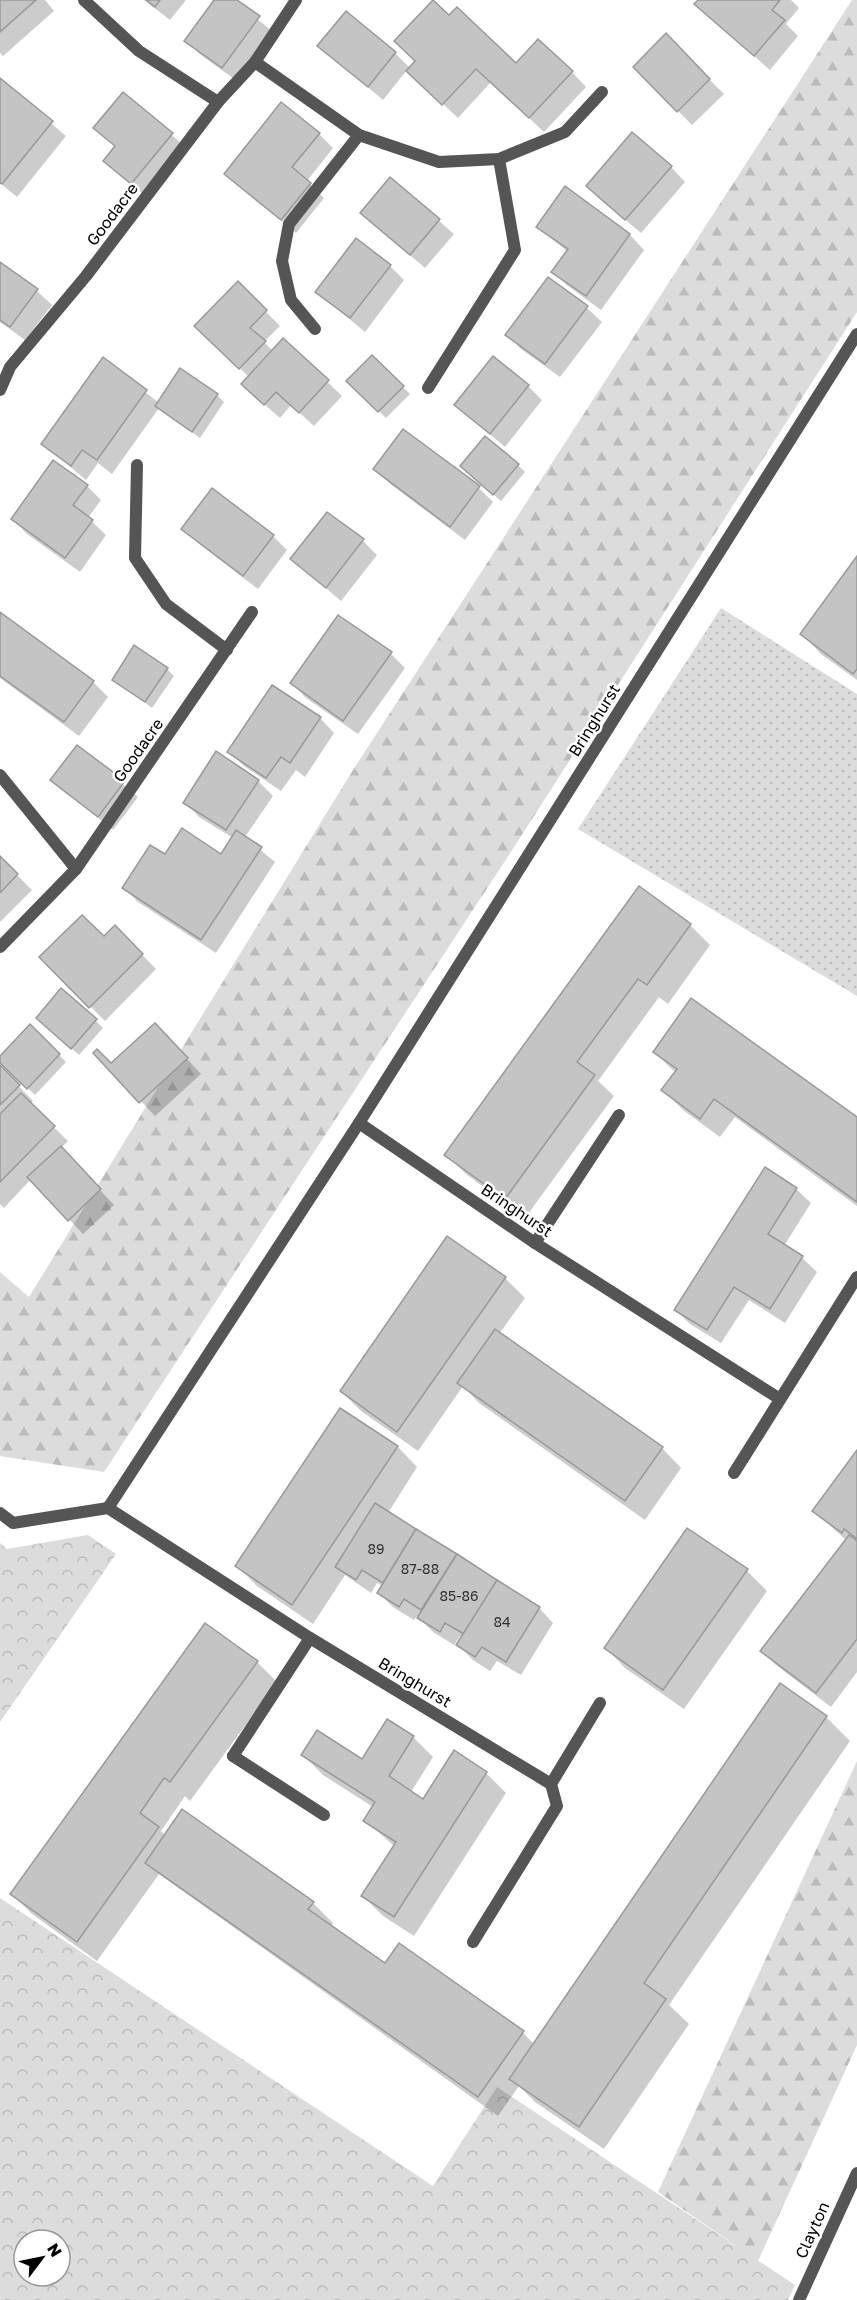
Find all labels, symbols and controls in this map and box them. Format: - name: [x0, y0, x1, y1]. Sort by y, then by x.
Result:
- street label: Goodacre: [82, 179, 142, 249]
- street label: Bringhurst: [564, 680, 624, 760]
- street label: Goodacre: [109, 714, 167, 786]
- street label: Bringhurst: [478, 1179, 556, 1241]
- house number: 89: [367, 1540, 385, 1557]
- house number: 87-88: [401, 1560, 439, 1577]
- house number: 85-86: [440, 1587, 479, 1604]
- house number: 84: [493, 1613, 511, 1630]
- street label: Bringhurst: [375, 1652, 455, 1712]
- street label: Clayton: [791, 2199, 833, 2261]
- north arrow: [12, 2228, 72, 2288]
- text: N: [43, 2240, 66, 2261]

